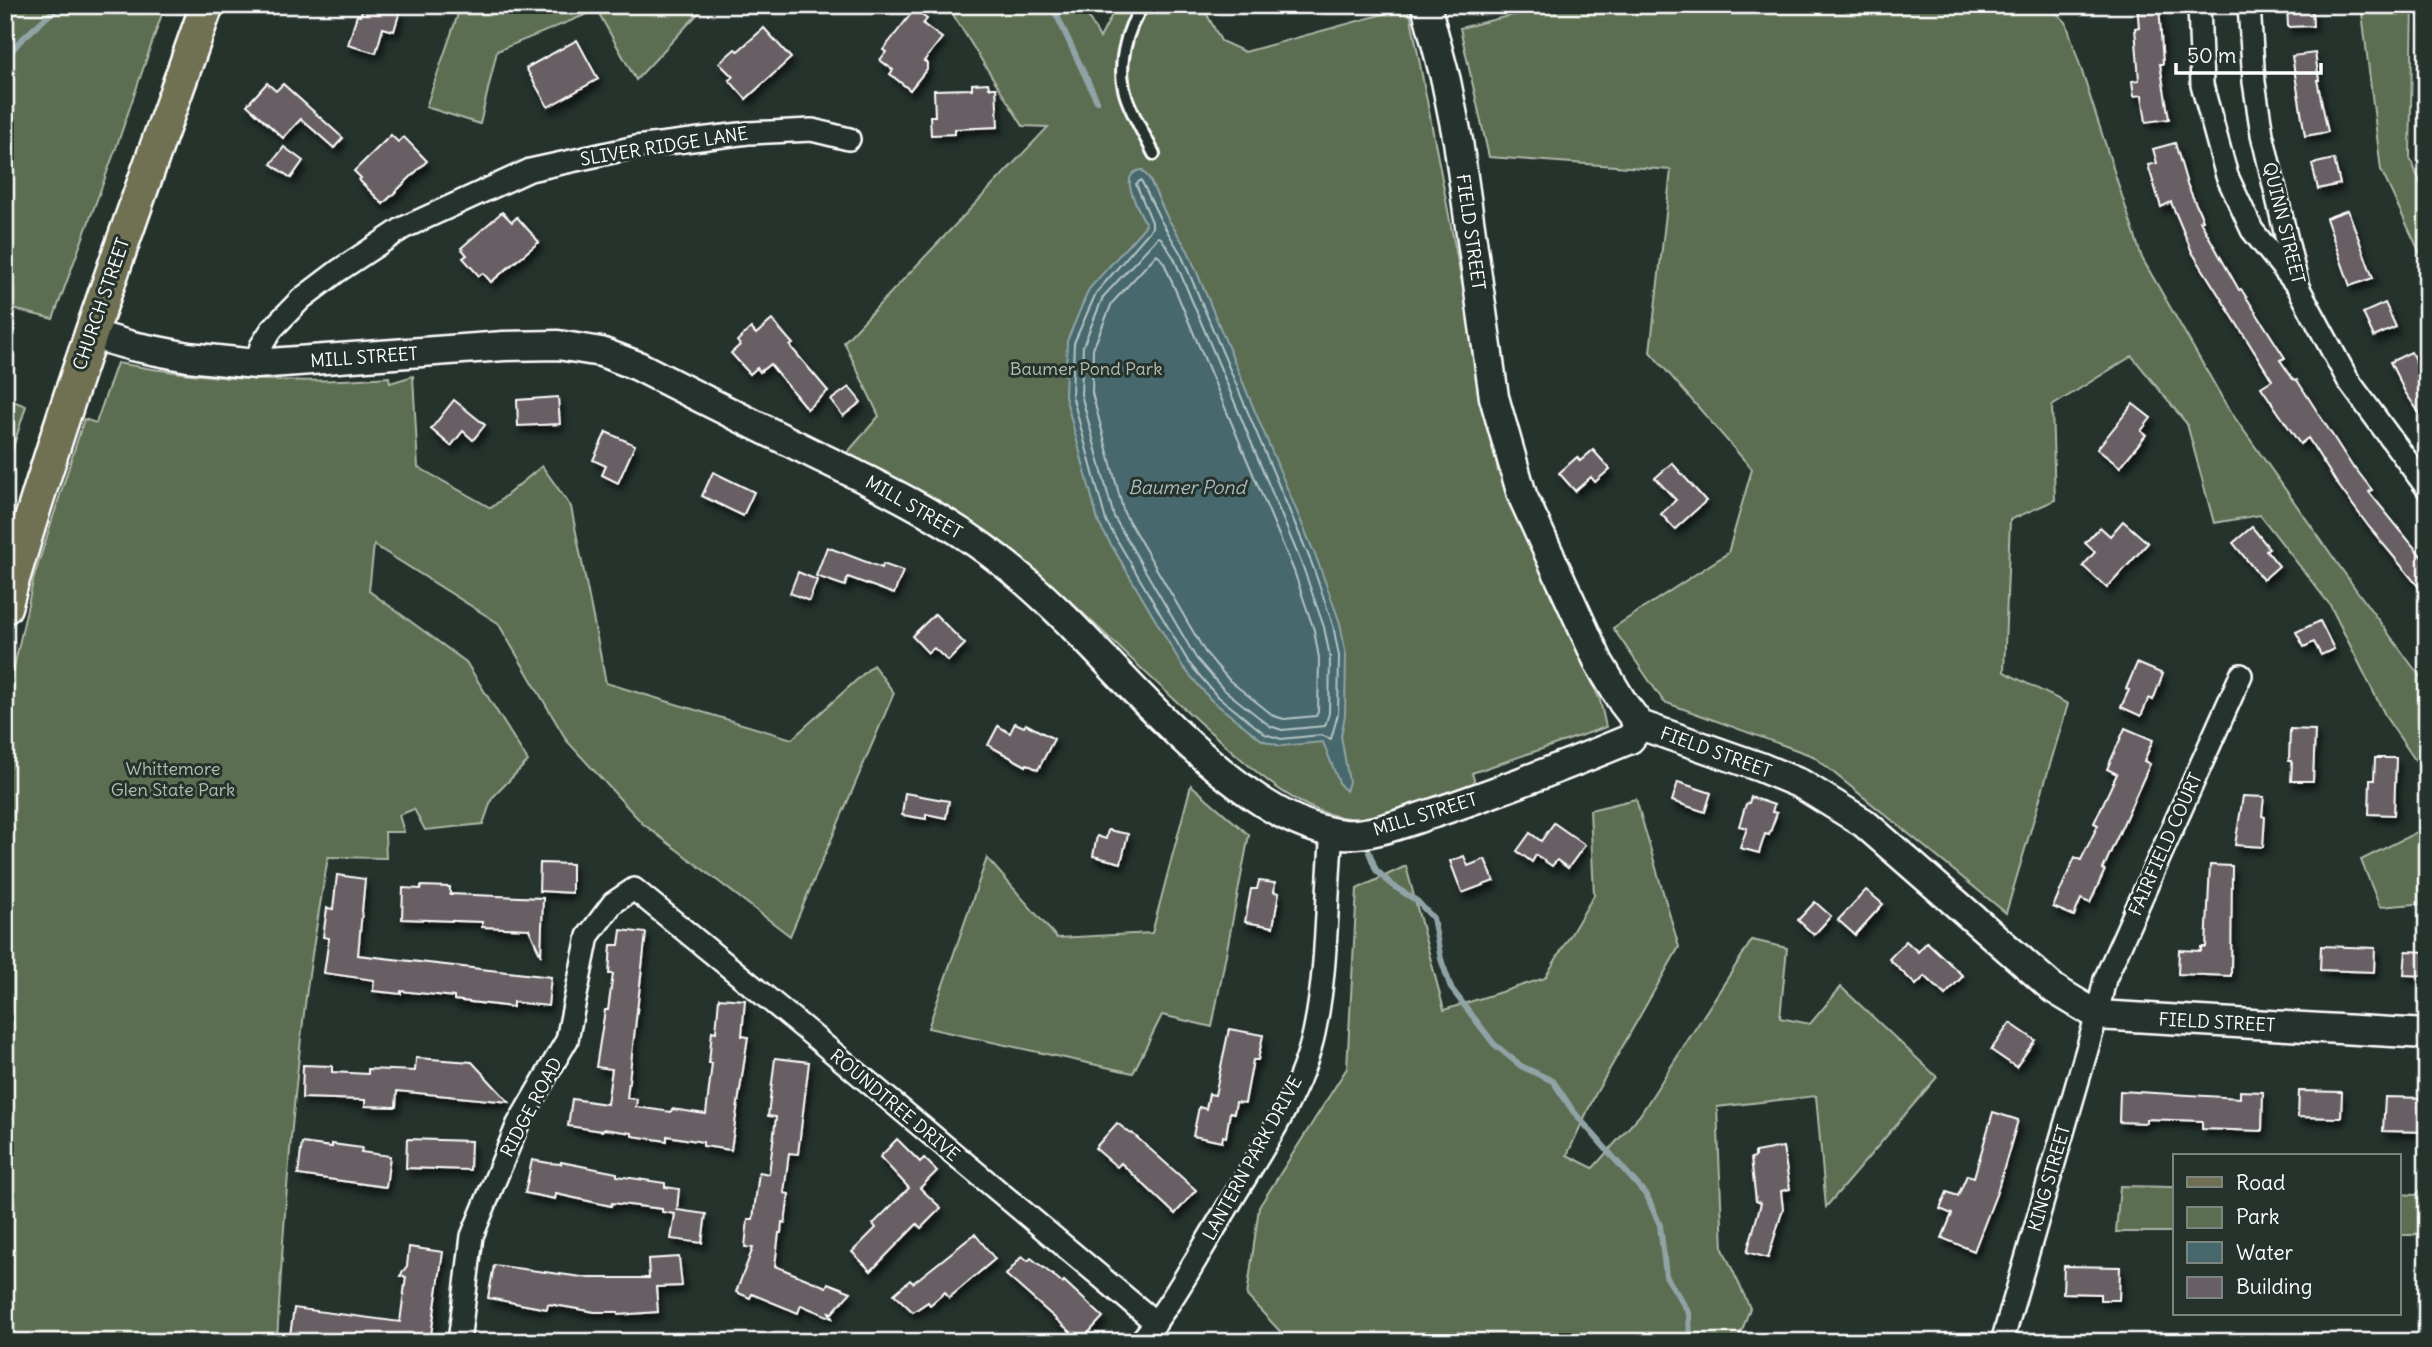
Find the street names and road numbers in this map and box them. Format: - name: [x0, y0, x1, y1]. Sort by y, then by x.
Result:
- street label: SLIVER RIDGE LANE: [578, 121, 750, 171]
- street label: QUINN STREET: [2258, 160, 2310, 286]
- street label: FIELD STREET: [1451, 173, 1491, 291]
- street label: CHURCH STREET: [68, 235, 134, 373]
- street label: MILL STREET: [309, 342, 419, 372]
- street label: MILL STREET: [862, 470, 966, 544]
- street label: FIELD STREET: [1657, 721, 1775, 783]
- street label: FAIRFIELD COURT: [2123, 769, 2207, 919]
- street label: MILL STREET: [1370, 787, 1480, 841]
- street label: FIELD STREET: [2158, 1007, 2276, 1037]
- street label: ROUNDTREE DRIVE: [825, 1044, 965, 1166]
- street label: RIDGE ROAD: [495, 1053, 567, 1161]
- street label: LANTERN PARK DRIVE: [1197, 1072, 1307, 1244]
- street label: KING STREET: [2023, 1122, 2075, 1234]

